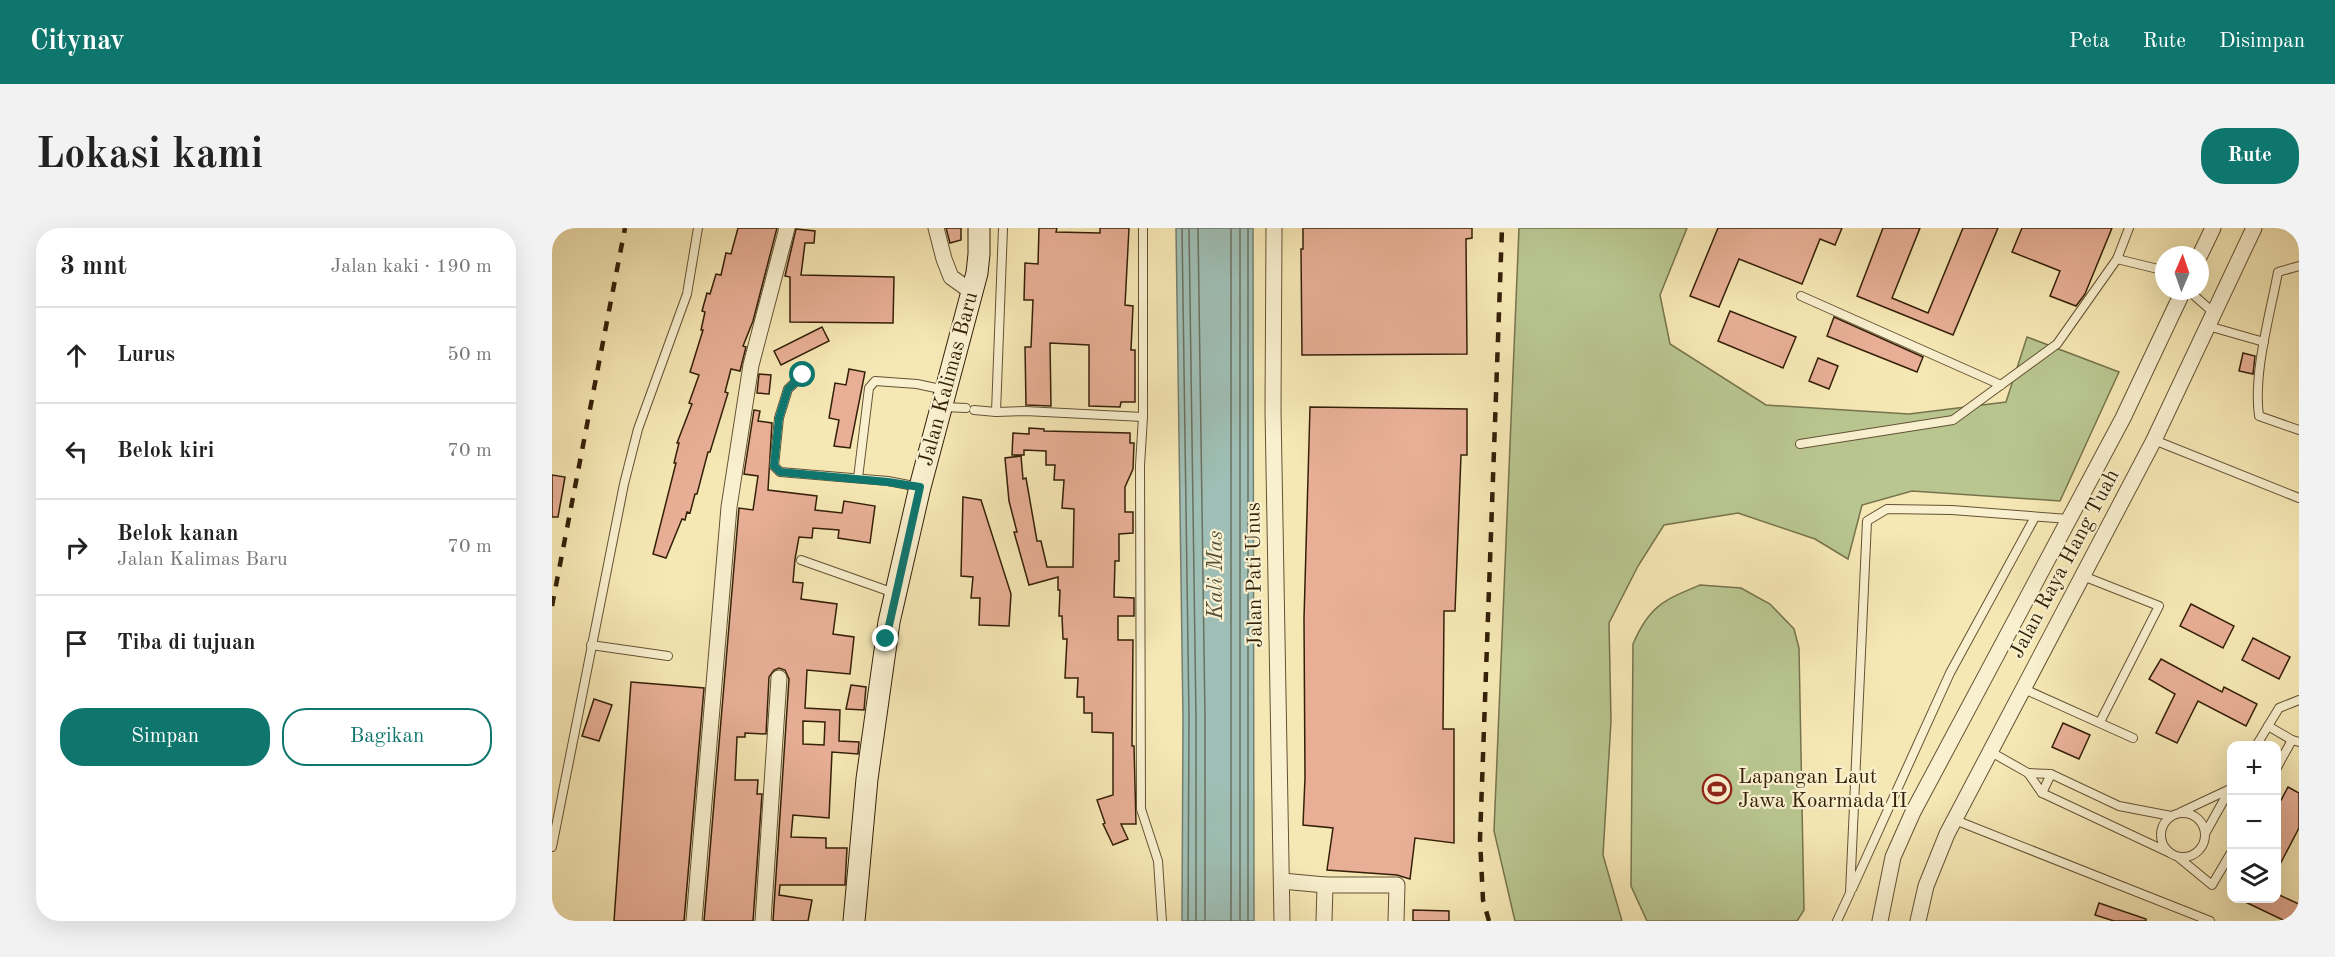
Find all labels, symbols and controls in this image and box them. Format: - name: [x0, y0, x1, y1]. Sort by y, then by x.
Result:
- text: Citynav: [30, 28, 125, 56]
- text: Peta: [2069, 31, 2110, 52]
- text: Rute: [2143, 31, 2186, 52]
- text: Disimpan: [2219, 31, 2305, 52]
- button: Rute: [2201, 128, 2299, 184]
- text: Lokasi kami: [36, 135, 263, 177]
- north arrow: [2155, 246, 2209, 300]
- text: 3 mnt: [60, 254, 127, 280]
- text: Jalan kaki · 190 m: [330, 257, 492, 277]
- street label: Jalan Kalimas Baru: [916, 290, 982, 468]
- icon: ahead: [60, 339, 93, 372]
- text: Lurus: [117, 344, 175, 366]
- text: 50 m: [447, 345, 492, 365]
- route start: [789, 361, 815, 387]
- icon: left: [60, 435, 93, 468]
- text: Belok kiri: [117, 440, 214, 462]
- text: 70 m: [447, 441, 492, 461]
- street label: Jalan Raya Hang Tuah: [2006, 466, 2124, 662]
- street label: Jalan Pati Unus: [1243, 502, 1267, 648]
- text: Belok kanan: [117, 523, 239, 545]
- water label: Kali Mas: [1205, 530, 1227, 621]
- icon: right: [60, 531, 93, 564]
- text: 70 m: [447, 537, 492, 557]
- text: Jalan Kalimas Baru: [117, 550, 288, 570]
- route end: [872, 625, 898, 651]
- icon: arrive: [60, 627, 93, 660]
- text: Tiba di tujuan: [117, 632, 255, 654]
- button: Simpan: [60, 708, 270, 766]
- button: Bagikan: [282, 708, 492, 766]
- map controls: [2227, 741, 2281, 903]
- button: +: [2227, 741, 2281, 795]
- place label: Lapangan Laut Jawa Koarmada II: [1738, 767, 1907, 812]
- sports icon: Lapangan Laut Jawa Koarmada II: [1701, 773, 1733, 805]
- button: −: [2227, 795, 2281, 849]
- button: layers: [2227, 849, 2281, 903]

